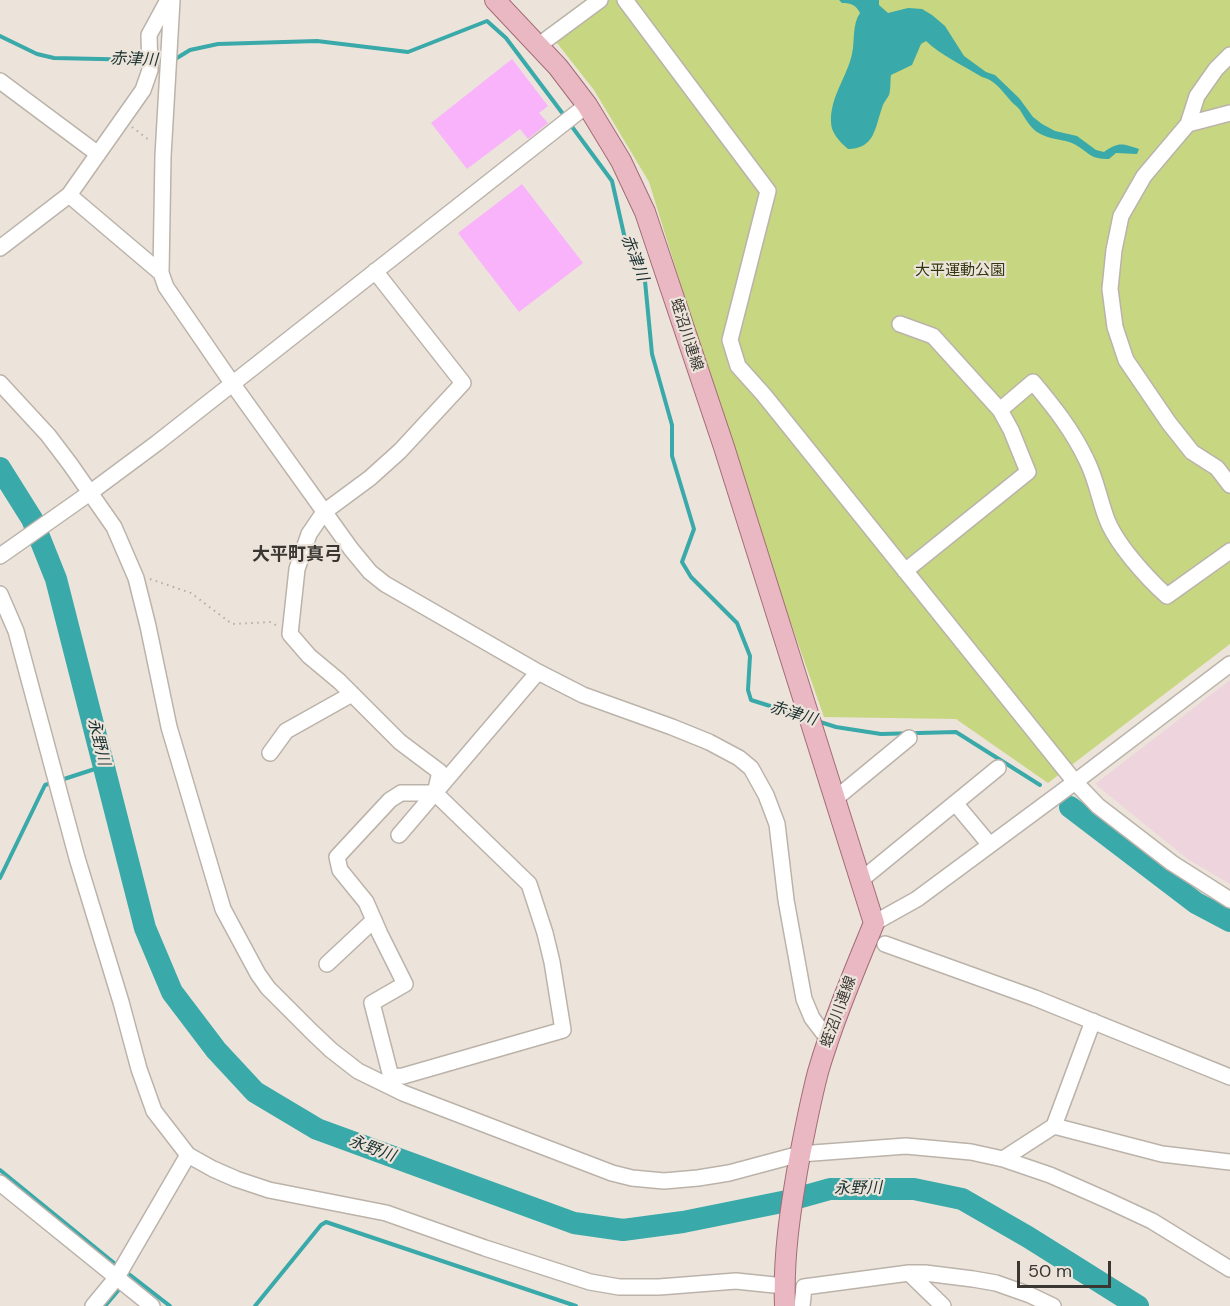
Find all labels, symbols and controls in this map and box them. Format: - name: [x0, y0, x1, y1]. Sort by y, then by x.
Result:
- water label: 赤津川: [110, 50, 158, 70]
- water label: 赤津川: [616, 232, 652, 284]
- park label: 大平運動公園: [915, 262, 1005, 280]
- street label: 蛭沼川連線: [666, 297, 706, 373]
- district label: 大平町真弓: [252, 544, 342, 566]
- water label: 赤津川: [767, 698, 819, 730]
- water label: 永野川: [83, 716, 113, 768]
- street label: 蛭沼川連線: [818, 974, 860, 1050]
- water label: 永野川: [346, 1132, 398, 1166]
- water label: 永野川: [834, 1179, 882, 1199]
- scale bar: [1020, 1249, 1114, 1287]
- text: 50 m: [1028, 1259, 1072, 1283]

